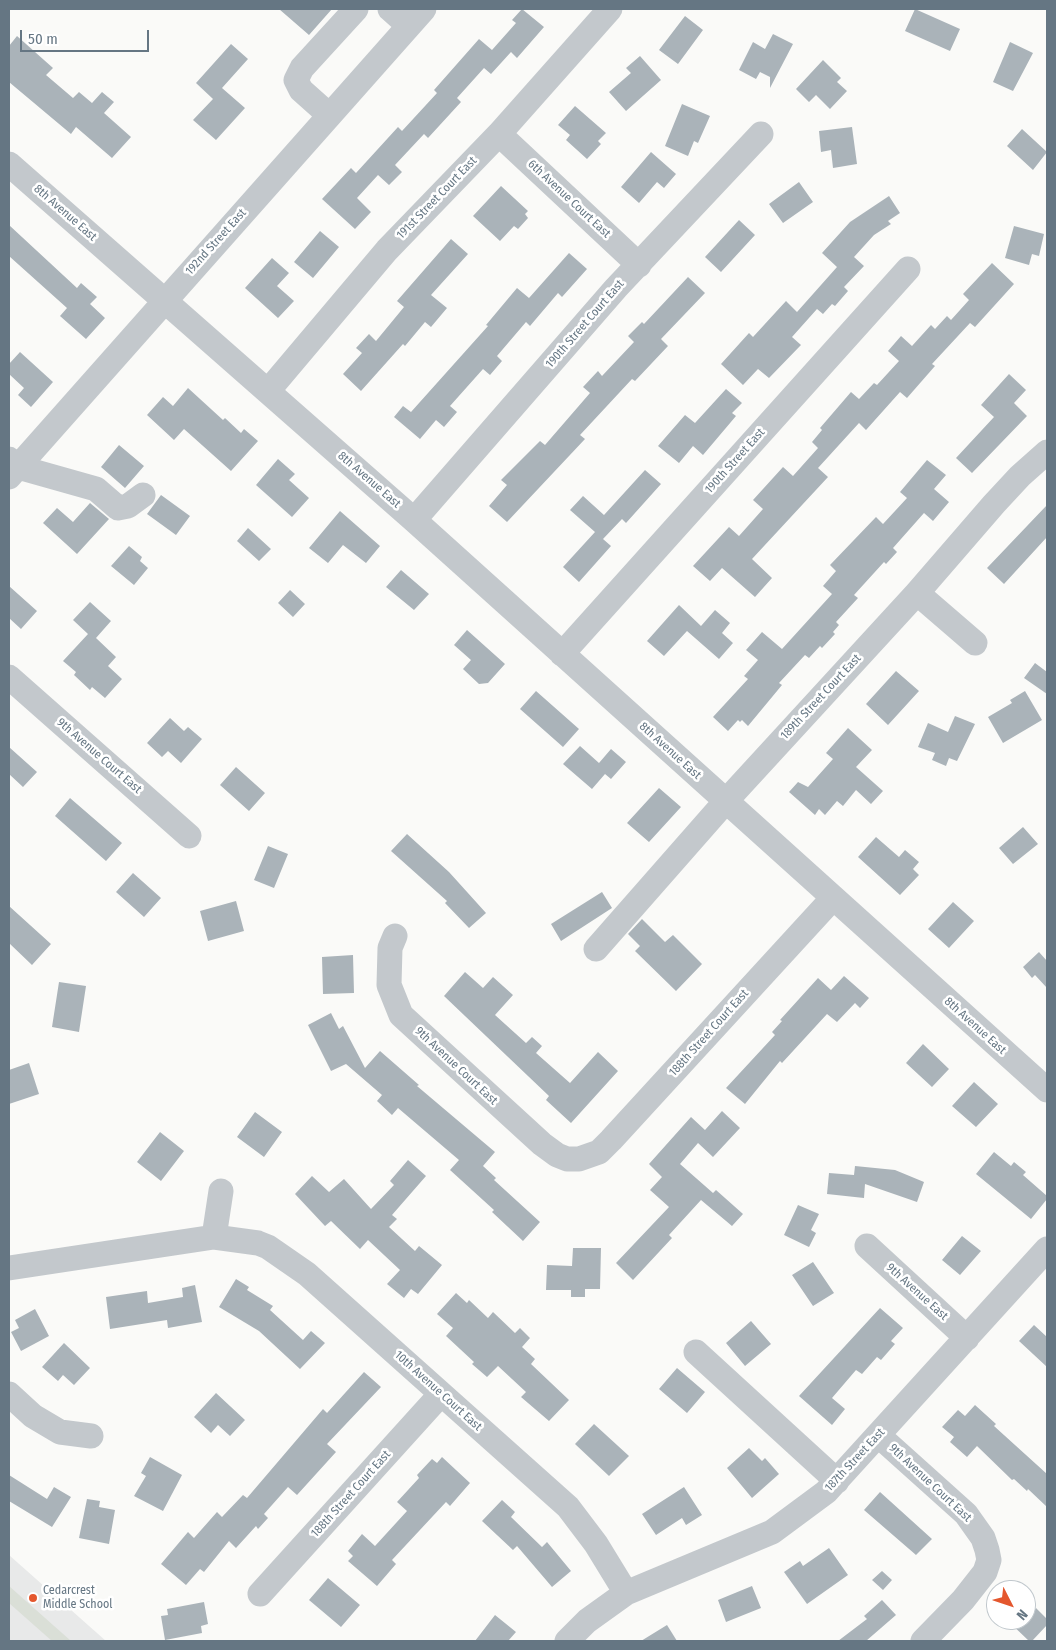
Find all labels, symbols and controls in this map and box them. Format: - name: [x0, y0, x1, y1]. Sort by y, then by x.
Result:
- scale bar: [22, 20, 151, 52]
- text: 50 m: [28, 30, 58, 48]
- street label: 191st Street Court East: [394, 154, 480, 242]
- street label: 6th Avenue Court East: [525, 157, 613, 241]
- street label: 8th Avenue East: [31, 182, 99, 244]
- street label: 192nd Street East: [183, 206, 249, 278]
- street label: 190th Street Court East: [543, 277, 627, 371]
- street label: 190th Street East: [702, 426, 768, 496]
- street label: 8th Avenue East: [335, 449, 403, 511]
- street label: 189th Street Court East: [778, 651, 864, 743]
- street label: 9th Avenue Court East: [54, 715, 144, 797]
- street label: 8th Avenue East: [636, 719, 704, 783]
- street label: 188th Street Court East: [666, 987, 752, 1079]
- street label: 8th Avenue East: [941, 994, 1009, 1058]
- street label: 9th Avenue Court East: [412, 1024, 500, 1108]
- street label: 9th Avenue East: [883, 1261, 951, 1323]
- street label: 10th Avenue Court East: [391, 1348, 485, 1434]
- street label: 187th Street East: [822, 1425, 888, 1495]
- street label: 9th Avenue Court East: [886, 1441, 974, 1525]
- street label: 188th Street Court East: [308, 1448, 394, 1540]
- north arrow: [986, 1580, 1036, 1630]
- place label: Cedarcrest Middle School: [43, 1584, 112, 1612]
- marker: Cedarcrest Middle School: [27, 1592, 39, 1604]
- text: N: [1013, 1606, 1031, 1623]

